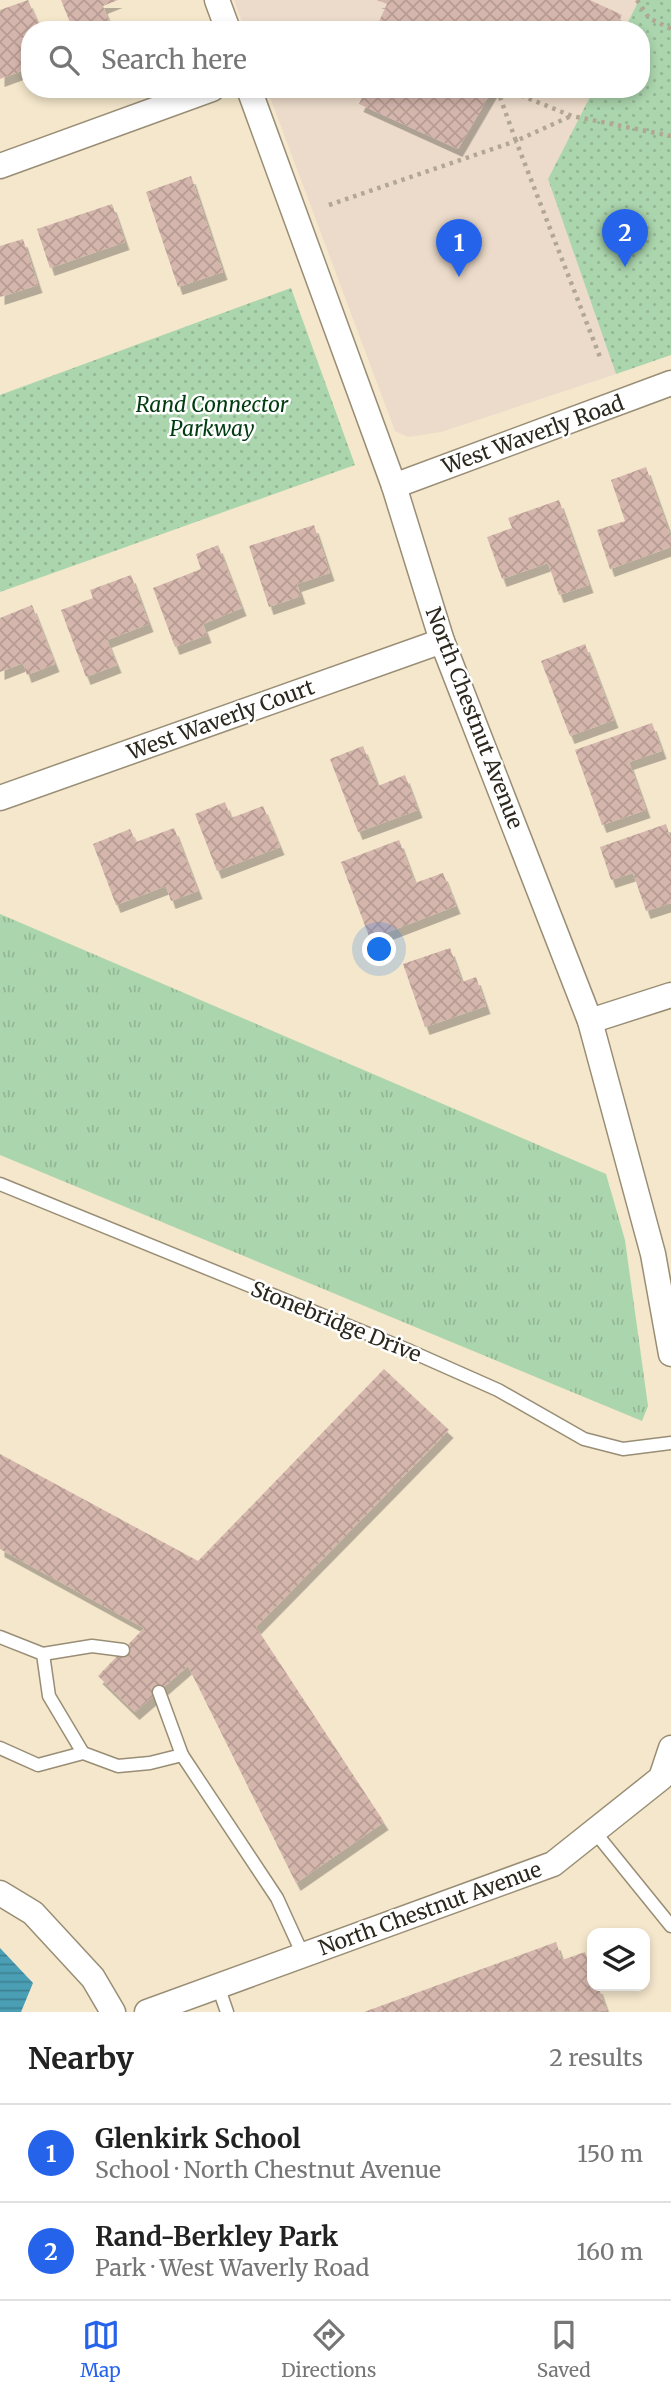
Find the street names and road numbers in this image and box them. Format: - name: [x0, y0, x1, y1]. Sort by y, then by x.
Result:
- street label: West Waverly Road: [437, 389, 628, 480]
- street label: North Chestnut Avenue: [420, 603, 529, 833]
- street label: West Waverly Court: [123, 673, 318, 766]
- street label: Stonebridge Drive: [247, 1275, 425, 1368]
- street label: North Chestnut Avenue: [315, 1856, 545, 1961]

